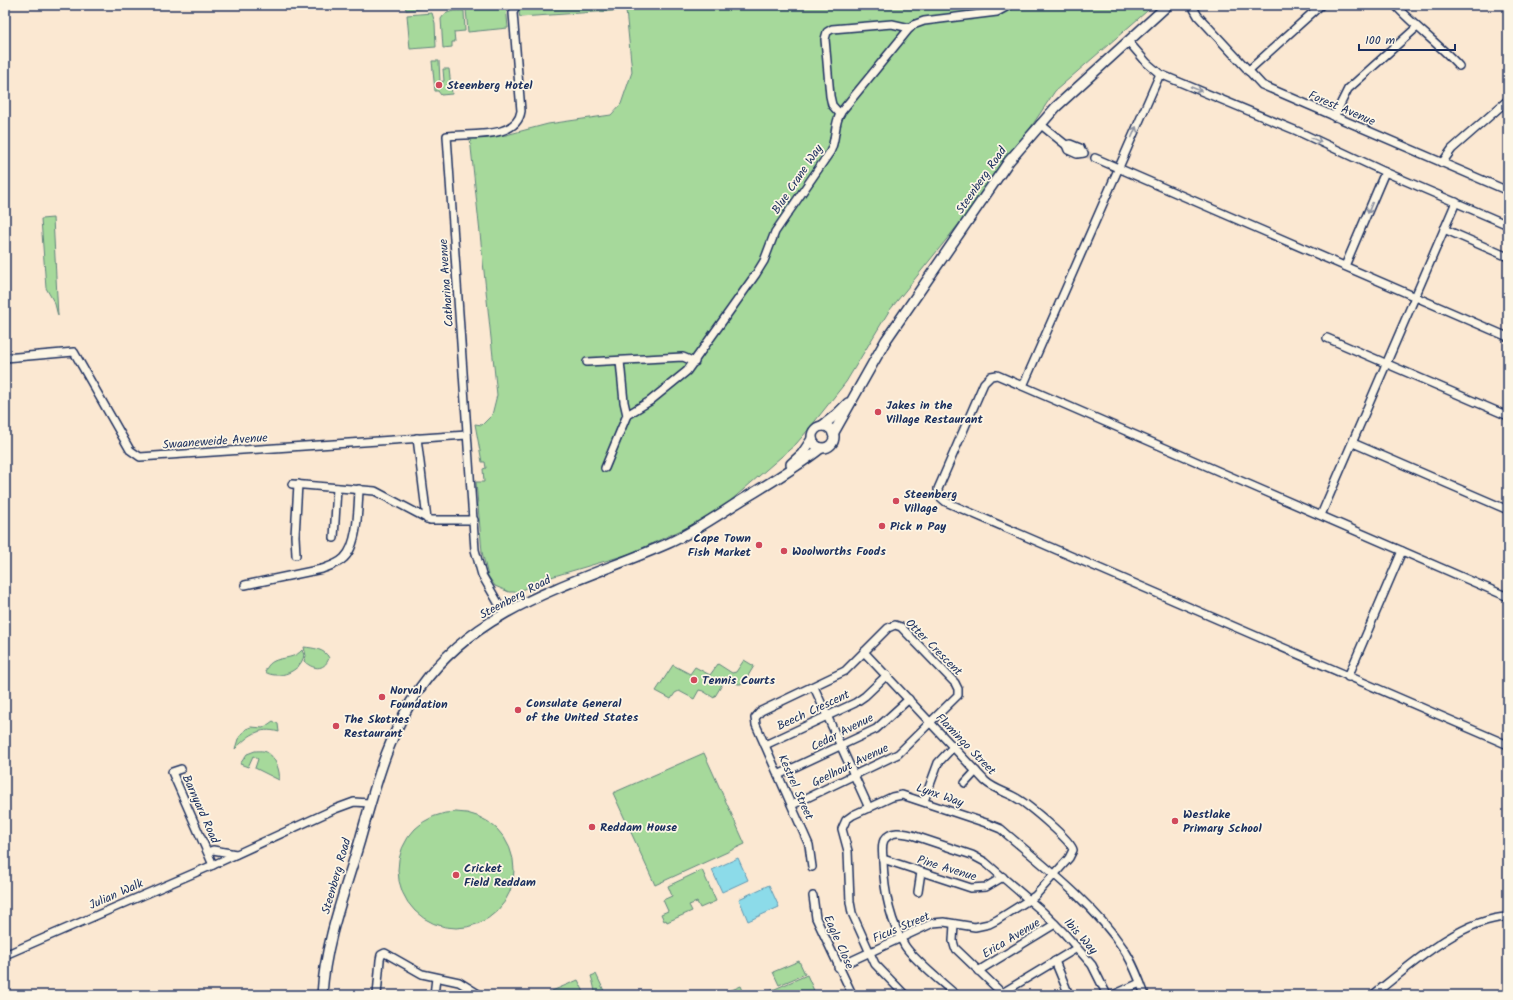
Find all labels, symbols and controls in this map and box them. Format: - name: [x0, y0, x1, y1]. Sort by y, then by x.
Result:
- scale bar: [1359, 26, 1455, 52]
- text: 100 m: [1365, 31, 1396, 50]
- place label: Steenberg Hotel: [447, 76, 533, 95]
- marker: Steenberg Hotel: [434, 80, 444, 90]
- one-way arrow: [1190, 86, 1202, 93]
- street label: Forest Avenue: [1305, 86, 1379, 131]
- one-way arrow: [1131, 127, 1138, 139]
- one-way arrow: [1309, 137, 1321, 144]
- street label: Blue Crane Way: [767, 140, 828, 218]
- street label: Steenberg Road: [951, 142, 1012, 218]
- one-way arrow: [1365, 201, 1373, 213]
- street label: Catharina Avenue: [434, 238, 459, 328]
- place label: Jakes in the Village Restaurant: [886, 396, 983, 429]
- marker: Jakes in the Village Restaurant: [873, 407, 883, 417]
- street label: Swaaneweide Avenue: [162, 428, 269, 455]
- place label: Steenberg Village: [904, 485, 957, 518]
- marker: Steenberg Village: [891, 496, 901, 506]
- place label: Pick n Pay: [890, 517, 947, 536]
- marker: Pick n Pay: [877, 521, 887, 531]
- place label: Cape Town Fish Market: [688, 529, 752, 562]
- marker: Cape Town Fish Market: [754, 540, 764, 550]
- place label: Woolworths Foods: [792, 542, 886, 561]
- marker: Woolworths Foods: [779, 546, 789, 556]
- street label: Steenberg Road: [476, 570, 555, 624]
- street label: Otter Crescent: [901, 614, 967, 681]
- place label: Tennis Courts: [702, 671, 775, 690]
- marker: Tennis Courts: [689, 675, 699, 685]
- place label: Norval Foundation: [390, 681, 448, 714]
- street label: Beech Crescent: [774, 685, 853, 736]
- marker: Norval Foundation: [377, 692, 387, 702]
- place label: Consulate General of the United States: [526, 694, 639, 727]
- marker: Consulate General of the United States: [513, 705, 523, 715]
- street label: Cedar Avenue: [807, 708, 878, 756]
- street label: Flamingo Street: [931, 709, 1001, 780]
- place label: The Skotnes Restaurant: [344, 710, 410, 743]
- marker: The Skotnes Restaurant: [331, 721, 341, 731]
- street label: Geelhout Avenue: [809, 738, 892, 792]
- street label: Kestrel Street: [773, 751, 819, 823]
- street label: Barnyard Road: [177, 772, 225, 848]
- street label: Lynx Way: [914, 778, 967, 813]
- place label: Westlake Primary School: [1183, 805, 1262, 838]
- marker: Westlake Primary School: [1170, 816, 1180, 826]
- place label: Reddam House: [600, 818, 677, 837]
- marker: Reddam House: [587, 822, 597, 832]
- street label: Steenberg Road: [317, 835, 357, 916]
- street label: Pine Avenue: [915, 850, 980, 887]
- place label: Cricket Field Reddam: [464, 859, 536, 892]
- marker: Cricket Field Reddam: [451, 870, 461, 880]
- street label: Julian Walk: [86, 874, 147, 915]
- street label: Ficus Street: [870, 907, 933, 948]
- street label: Eagle Close: [818, 912, 859, 973]
- street label: Erica Avenue: [979, 913, 1044, 963]
- street label: Ibis Way: [1059, 914, 1102, 959]

